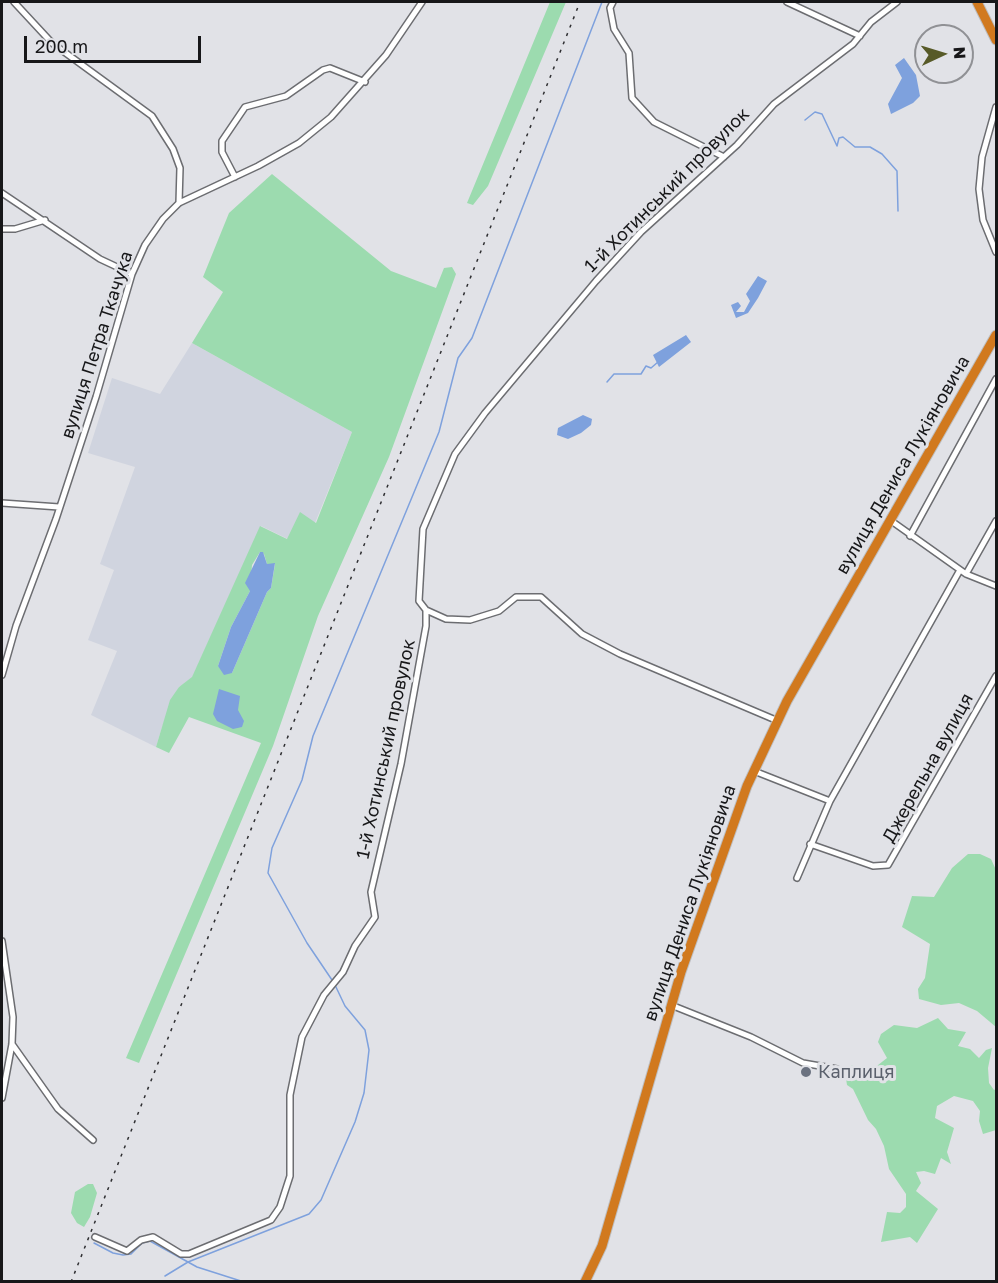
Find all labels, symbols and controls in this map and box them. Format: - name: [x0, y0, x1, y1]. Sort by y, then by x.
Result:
- scale bar: [27, 24, 204, 62]
- north arrow: [914, 24, 974, 84]
- text: 200 m: [35, 35, 88, 57]
- text: N: [950, 46, 970, 60]
- street label: 1-й Хотинський провулок: [580, 103, 754, 277]
- street label: вулиця Петра Ткачука: [56, 249, 138, 441]
- street label: вулиця Дениса Лукіяновича: [832, 352, 974, 578]
- street label: 1-й Хотинський провулок: [352, 637, 420, 861]
- street label: Джерельна вулиця: [878, 690, 978, 846]
- street label: вулиця Дениса Лукіяновича: [639, 782, 741, 1024]
- place label: Каплиця: [818, 1061, 894, 1083]
- marker: Каплиця: [799, 1065, 813, 1079]

